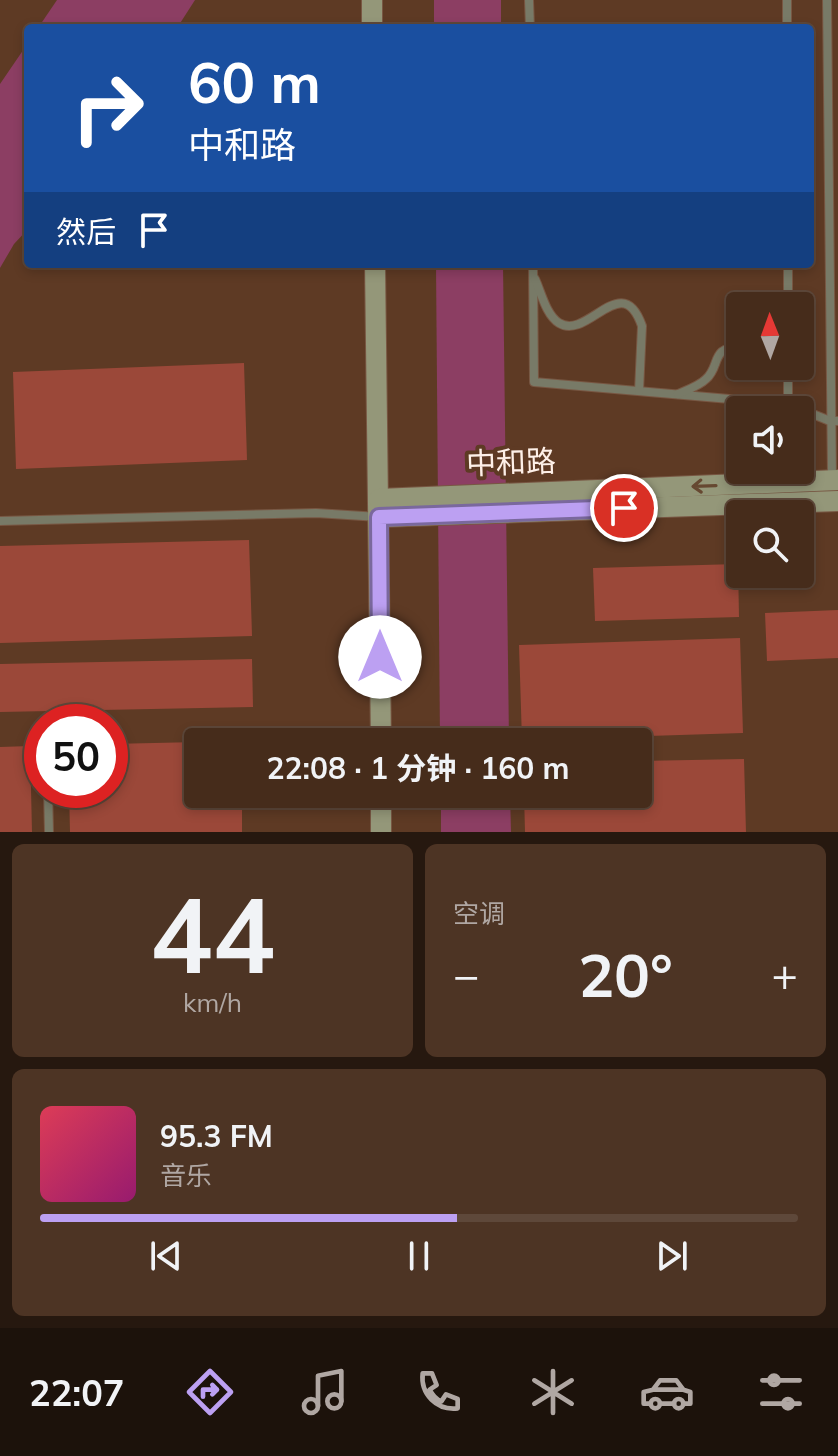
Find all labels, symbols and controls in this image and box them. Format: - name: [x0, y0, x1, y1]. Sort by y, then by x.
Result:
- text: 60 m: [188, 47, 321, 117]
- icon: right: [56, 56, 160, 160]
- text: 中和路: [188, 122, 296, 167]
- icon: arrive: [132, 208, 176, 252]
- text: 然后: [56, 213, 116, 251]
- north arrow: [726, 292, 814, 380]
- map controls: [726, 292, 814, 588]
- button: sound: [726, 396, 814, 484]
- street label: 中和路: [465, 441, 557, 483]
- pin: [590, 474, 658, 542]
- one-way arrow: [691, 478, 718, 493]
- icon: arrive: [602, 486, 646, 530]
- button: search: [726, 500, 814, 588]
- position arrow: [338, 615, 422, 699]
- speed limit sign: 50: [24, 704, 128, 808]
- text: 22:08 · 1 分钟 · 160 m: [267, 749, 569, 787]
- text: 44: [150, 868, 275, 999]
- text: 空调: [453, 897, 505, 930]
- text: 20°: [578, 937, 673, 1012]
- text: −: [453, 947, 479, 1002]
- text: +: [772, 947, 798, 1002]
- text: km/h: [183, 986, 242, 1019]
- text: 95.3 FM: [160, 1117, 273, 1155]
- text: 音乐: [160, 1159, 212, 1192]
- icon: previous: [144, 1234, 188, 1278]
- icon: pause: [397, 1234, 441, 1278]
- icon: next: [650, 1234, 694, 1278]
- icon: directions: [182, 1364, 238, 1420]
- icon: music: [297, 1364, 353, 1420]
- icon: phone: [411, 1364, 467, 1420]
- icon: climate: [525, 1364, 581, 1420]
- icon: car: [639, 1364, 695, 1420]
- icon: filters: [753, 1364, 809, 1420]
- text: 22:07: [29, 1370, 124, 1415]

